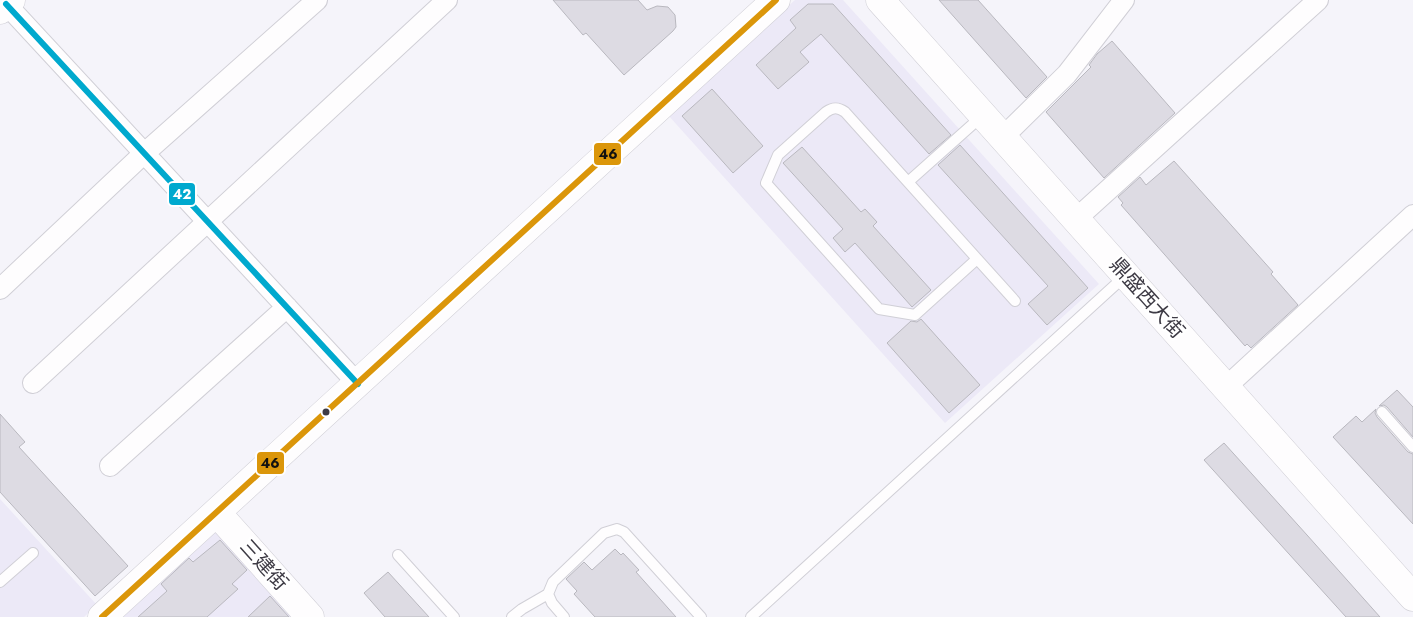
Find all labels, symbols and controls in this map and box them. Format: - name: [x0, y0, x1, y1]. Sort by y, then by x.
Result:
- line badge: 46: [593, 142, 622, 166]
- text: 46: [598, 144, 618, 164]
- line badge: 42: [168, 182, 196, 206]
- text: 42: [173, 184, 191, 204]
- street label: 鼎盛西大街: [1103, 251, 1191, 345]
- unlabelled marker: [321, 407, 331, 417]
- line badge: 46: [256, 451, 285, 475]
- text: 46: [260, 453, 280, 473]
- street label: 三建街: [233, 533, 295, 597]

